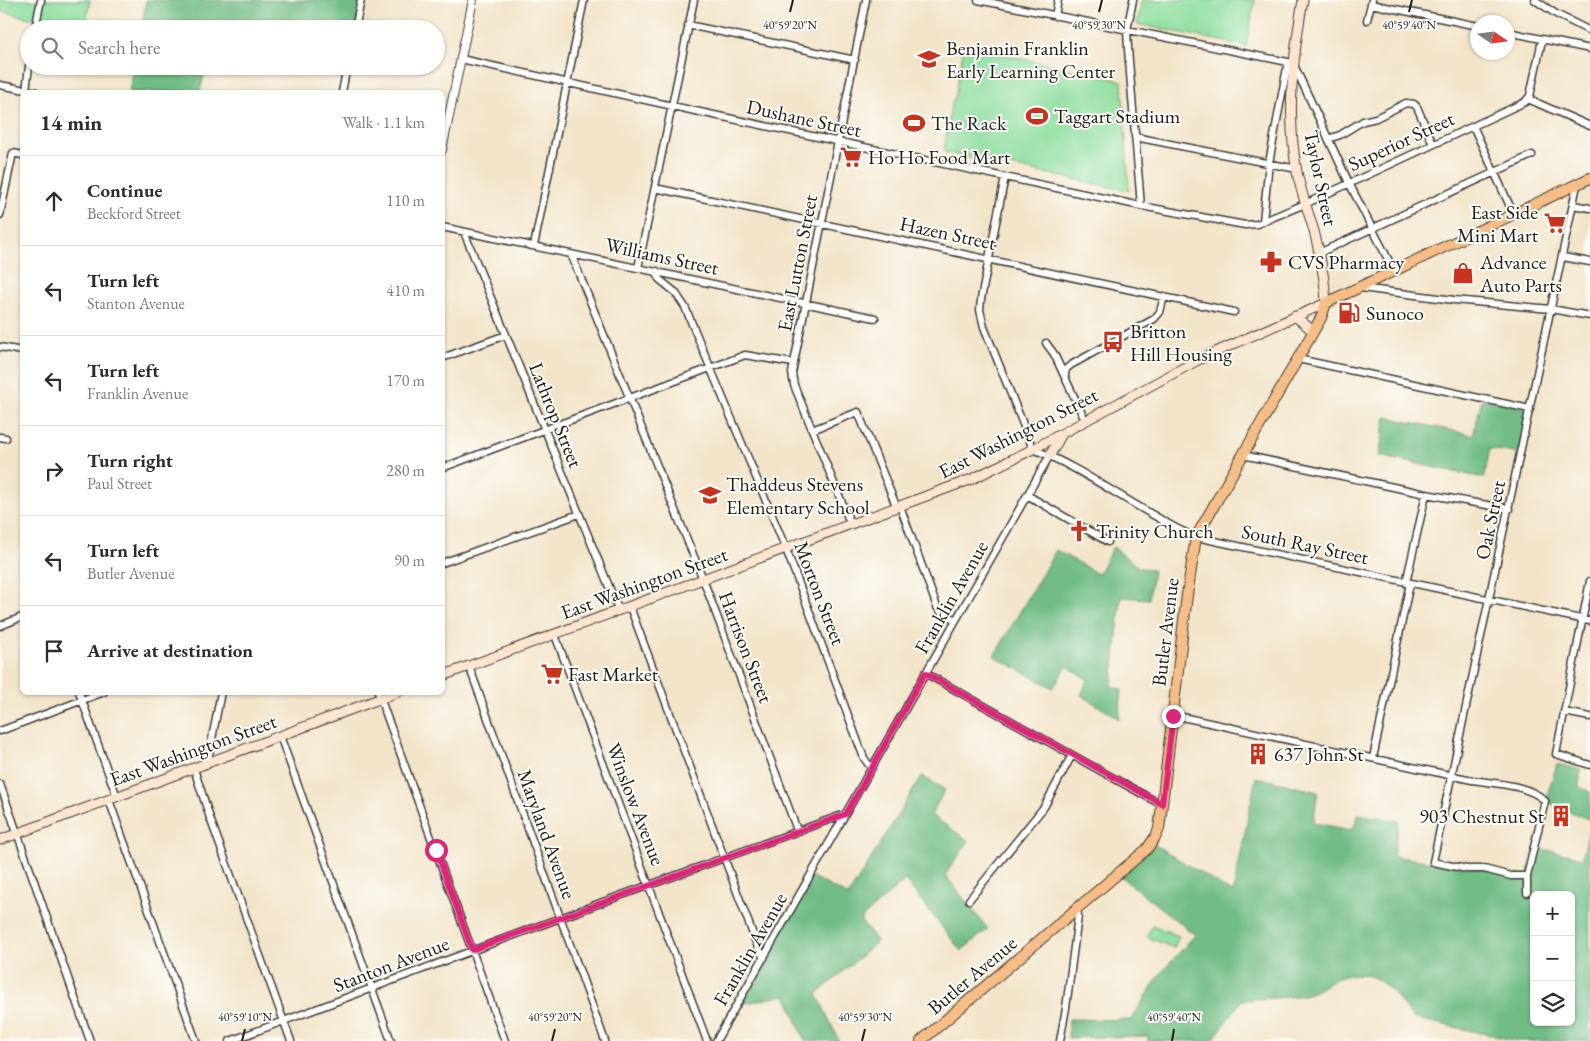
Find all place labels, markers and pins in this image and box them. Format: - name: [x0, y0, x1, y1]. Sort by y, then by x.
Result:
- place label: Benjamin Franklin Early Learning Center: [946, 35, 1115, 84]
- school or university icon: Benjamin Franklin Early Learning Center: [916, 46, 942, 72]
- sports icon: Taggart Stadium: [1024, 103, 1050, 129]
- place label: Taggart Stadium: [1054, 103, 1181, 129]
- sports icon: The Rack: [901, 110, 927, 136]
- place label: The Rack: [931, 110, 1007, 136]
- supermarket icon: Ho Ho Food Mart: [838, 144, 864, 170]
- place label: Ho Ho Food Mart: [868, 144, 1011, 170]
- place label: East Side Mini Mart: [1457, 199, 1539, 248]
- supermarket icon: East Side Mini Mart: [1542, 210, 1568, 236]
- pharmacy icon: CVS Pharmacy: [1258, 249, 1284, 275]
- place label: CVS Pharmacy: [1288, 249, 1405, 275]
- place label: Advance Auto Parts: [1479, 249, 1562, 298]
- shop icon: Advance Auto Parts: [1450, 260, 1476, 286]
- fuel station icon: Sunoco: [1336, 300, 1362, 326]
- place label: Sunoco: [1366, 300, 1424, 326]
- place label: Britton Hill Housing: [1130, 318, 1232, 367]
- bus stop icon: Britton Hill Housing: [1100, 329, 1126, 355]
- place label: Thaddeus Stevens Elementary School: [726, 471, 870, 520]
- school or university icon: Thaddeus Stevens Elementary School: [697, 482, 723, 508]
- church icon: Trinity Church: [1066, 518, 1092, 544]
- place label: Trinity Church: [1096, 518, 1214, 544]
- supermarket icon: Fast Market: [539, 661, 565, 687]
- place label: Fast Market: [568, 661, 659, 687]
- building icon: 637 John St: [1245, 741, 1271, 767]
- place label: 637 John St: [1274, 741, 1364, 767]
- place label: 903 Chestnut St: [1419, 803, 1545, 829]
- building icon: 903 Chestnut St: [1548, 803, 1574, 829]

